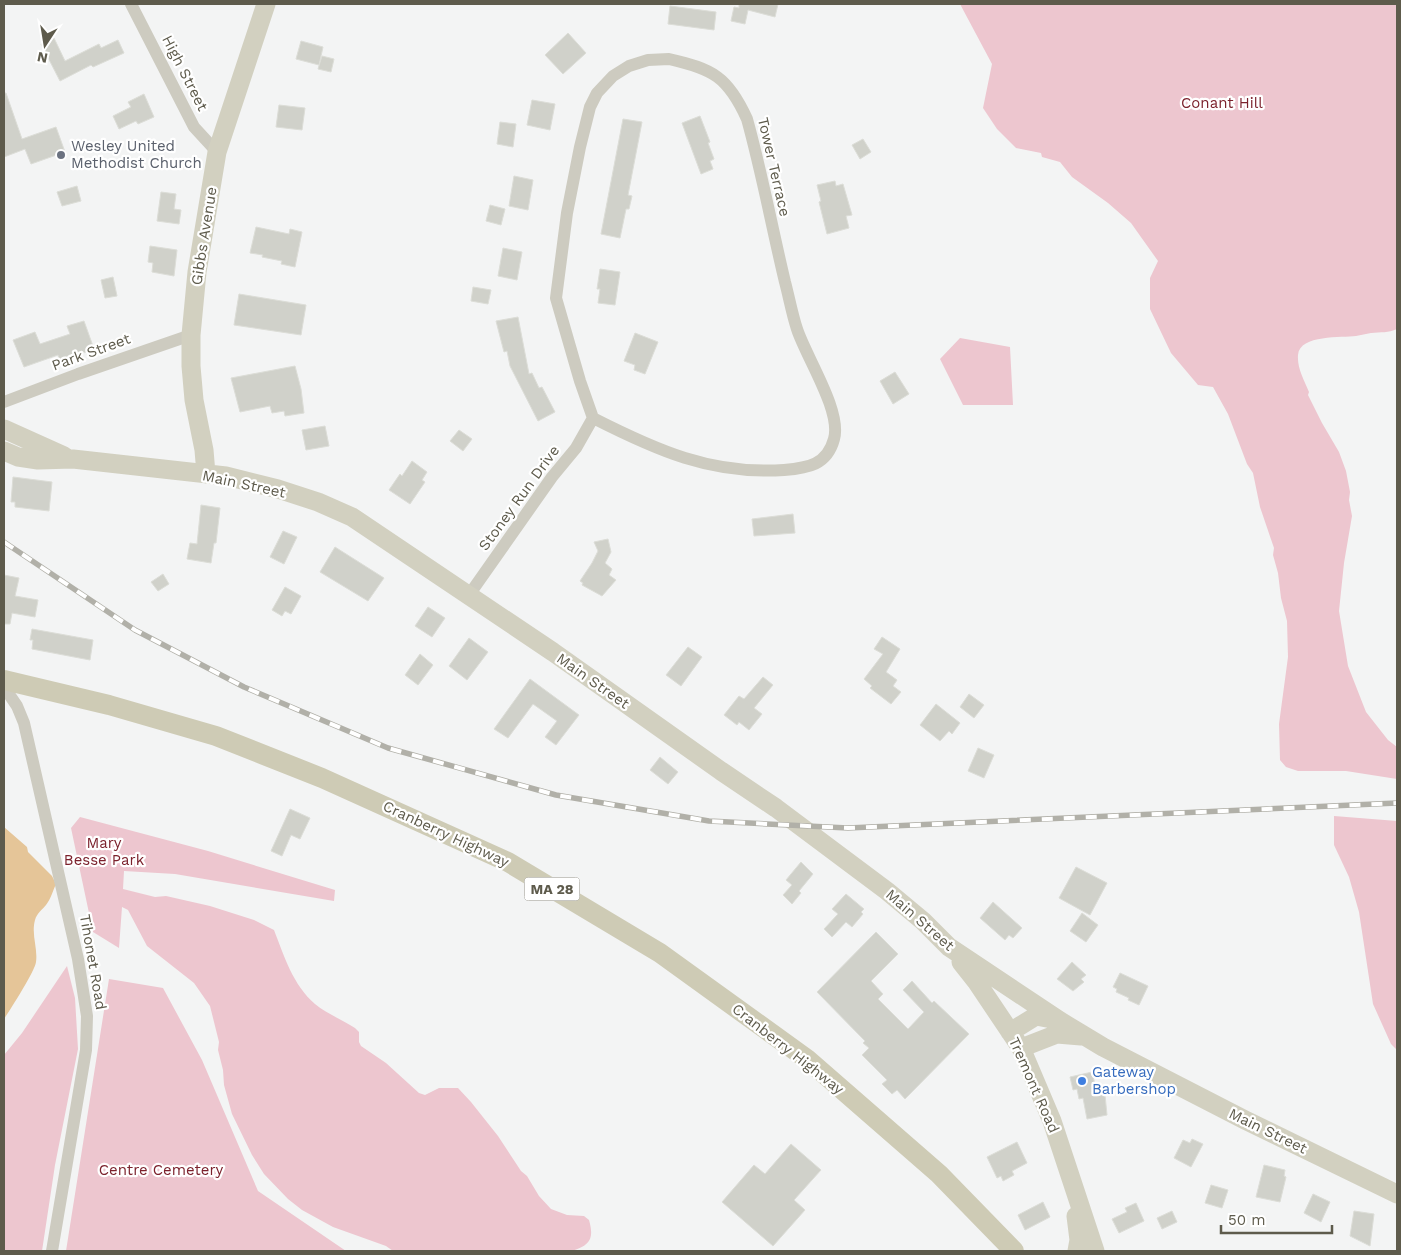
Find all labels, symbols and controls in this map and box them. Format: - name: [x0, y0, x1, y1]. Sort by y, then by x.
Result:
- north arrow: [20, 20, 70, 70]
- street label: High Street: [158, 32, 212, 114]
- text: N: [36, 49, 49, 67]
- park label: Conant Hill: [1181, 94, 1263, 112]
- street label: Tower Terrace: [754, 116, 794, 218]
- place label: Wesley United Methodist Church: [71, 137, 202, 172]
- marker: Wesley United Methodist Church: [55, 149, 67, 161]
- street label: Gibbs Avenue: [187, 186, 221, 286]
- street label: Park Street: [49, 329, 133, 375]
- street label: Stoney Run Drive: [475, 442, 563, 554]
- street label: Main Street: [201, 466, 288, 502]
- street label: Main Street: [553, 649, 633, 713]
- street label: Cranberry Highway: [380, 797, 512, 871]
- park label: Mary Besse Park: [64, 834, 145, 869]
- road number: MA 28: [524, 878, 580, 901]
- street label: Main Street: [882, 885, 958, 955]
- street label: Tihonet Road: [76, 913, 110, 1011]
- street label: Cranberry Highway: [728, 1000, 848, 1098]
- street label: Tremont Road: [1005, 1034, 1063, 1136]
- place label: Gateway Barbershop: [1092, 1063, 1176, 1098]
- marker: Gateway Barbershop: [1076, 1075, 1088, 1087]
- street label: Main Street: [1226, 1104, 1311, 1158]
- park label: Centre Cemetery: [99, 1161, 224, 1179]
- scale bar: [1221, 1202, 1332, 1234]
- text: 50 m: [1228, 1211, 1265, 1229]

